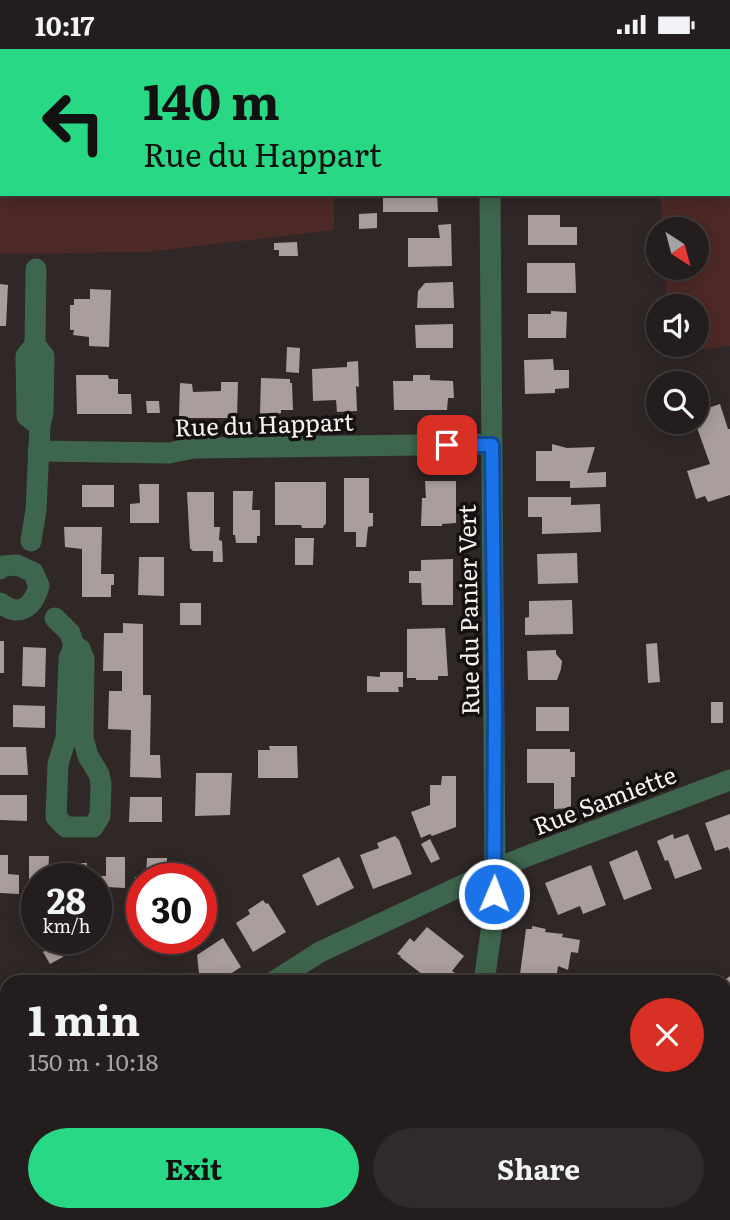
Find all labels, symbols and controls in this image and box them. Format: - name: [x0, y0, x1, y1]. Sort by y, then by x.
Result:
- text: 10:17: [35, 5, 94, 44]
- text: 140 m: [143, 62, 280, 135]
- icon: left: [28, 77, 119, 168]
- text: Rue du Happart: [143, 129, 382, 177]
- north arrow: [646, 217, 709, 280]
- map controls: [646, 217, 709, 434]
- button: sound: [646, 294, 709, 357]
- button: search: [646, 371, 709, 434]
- street label: Rue du Happart: [174, 402, 354, 444]
- pin: [417, 415, 477, 475]
- icon: arrive: [428, 426, 466, 464]
- street label: Rue du Panier Vert: [448, 504, 486, 716]
- street label: Rue Samiette: [527, 756, 681, 842]
- position arrow: [457, 857, 531, 931]
- speed limit sign: 30: [126, 863, 217, 954]
- text: 28: [47, 873, 86, 925]
- text: km/h: [43, 912, 90, 939]
- text: 1 min: [28, 987, 140, 1049]
- button: close: [630, 998, 704, 1072]
- text: 150 m · 10:18: [28, 1044, 158, 1078]
- button: Exit: [28, 1128, 359, 1208]
- button: Share: [373, 1128, 704, 1208]

